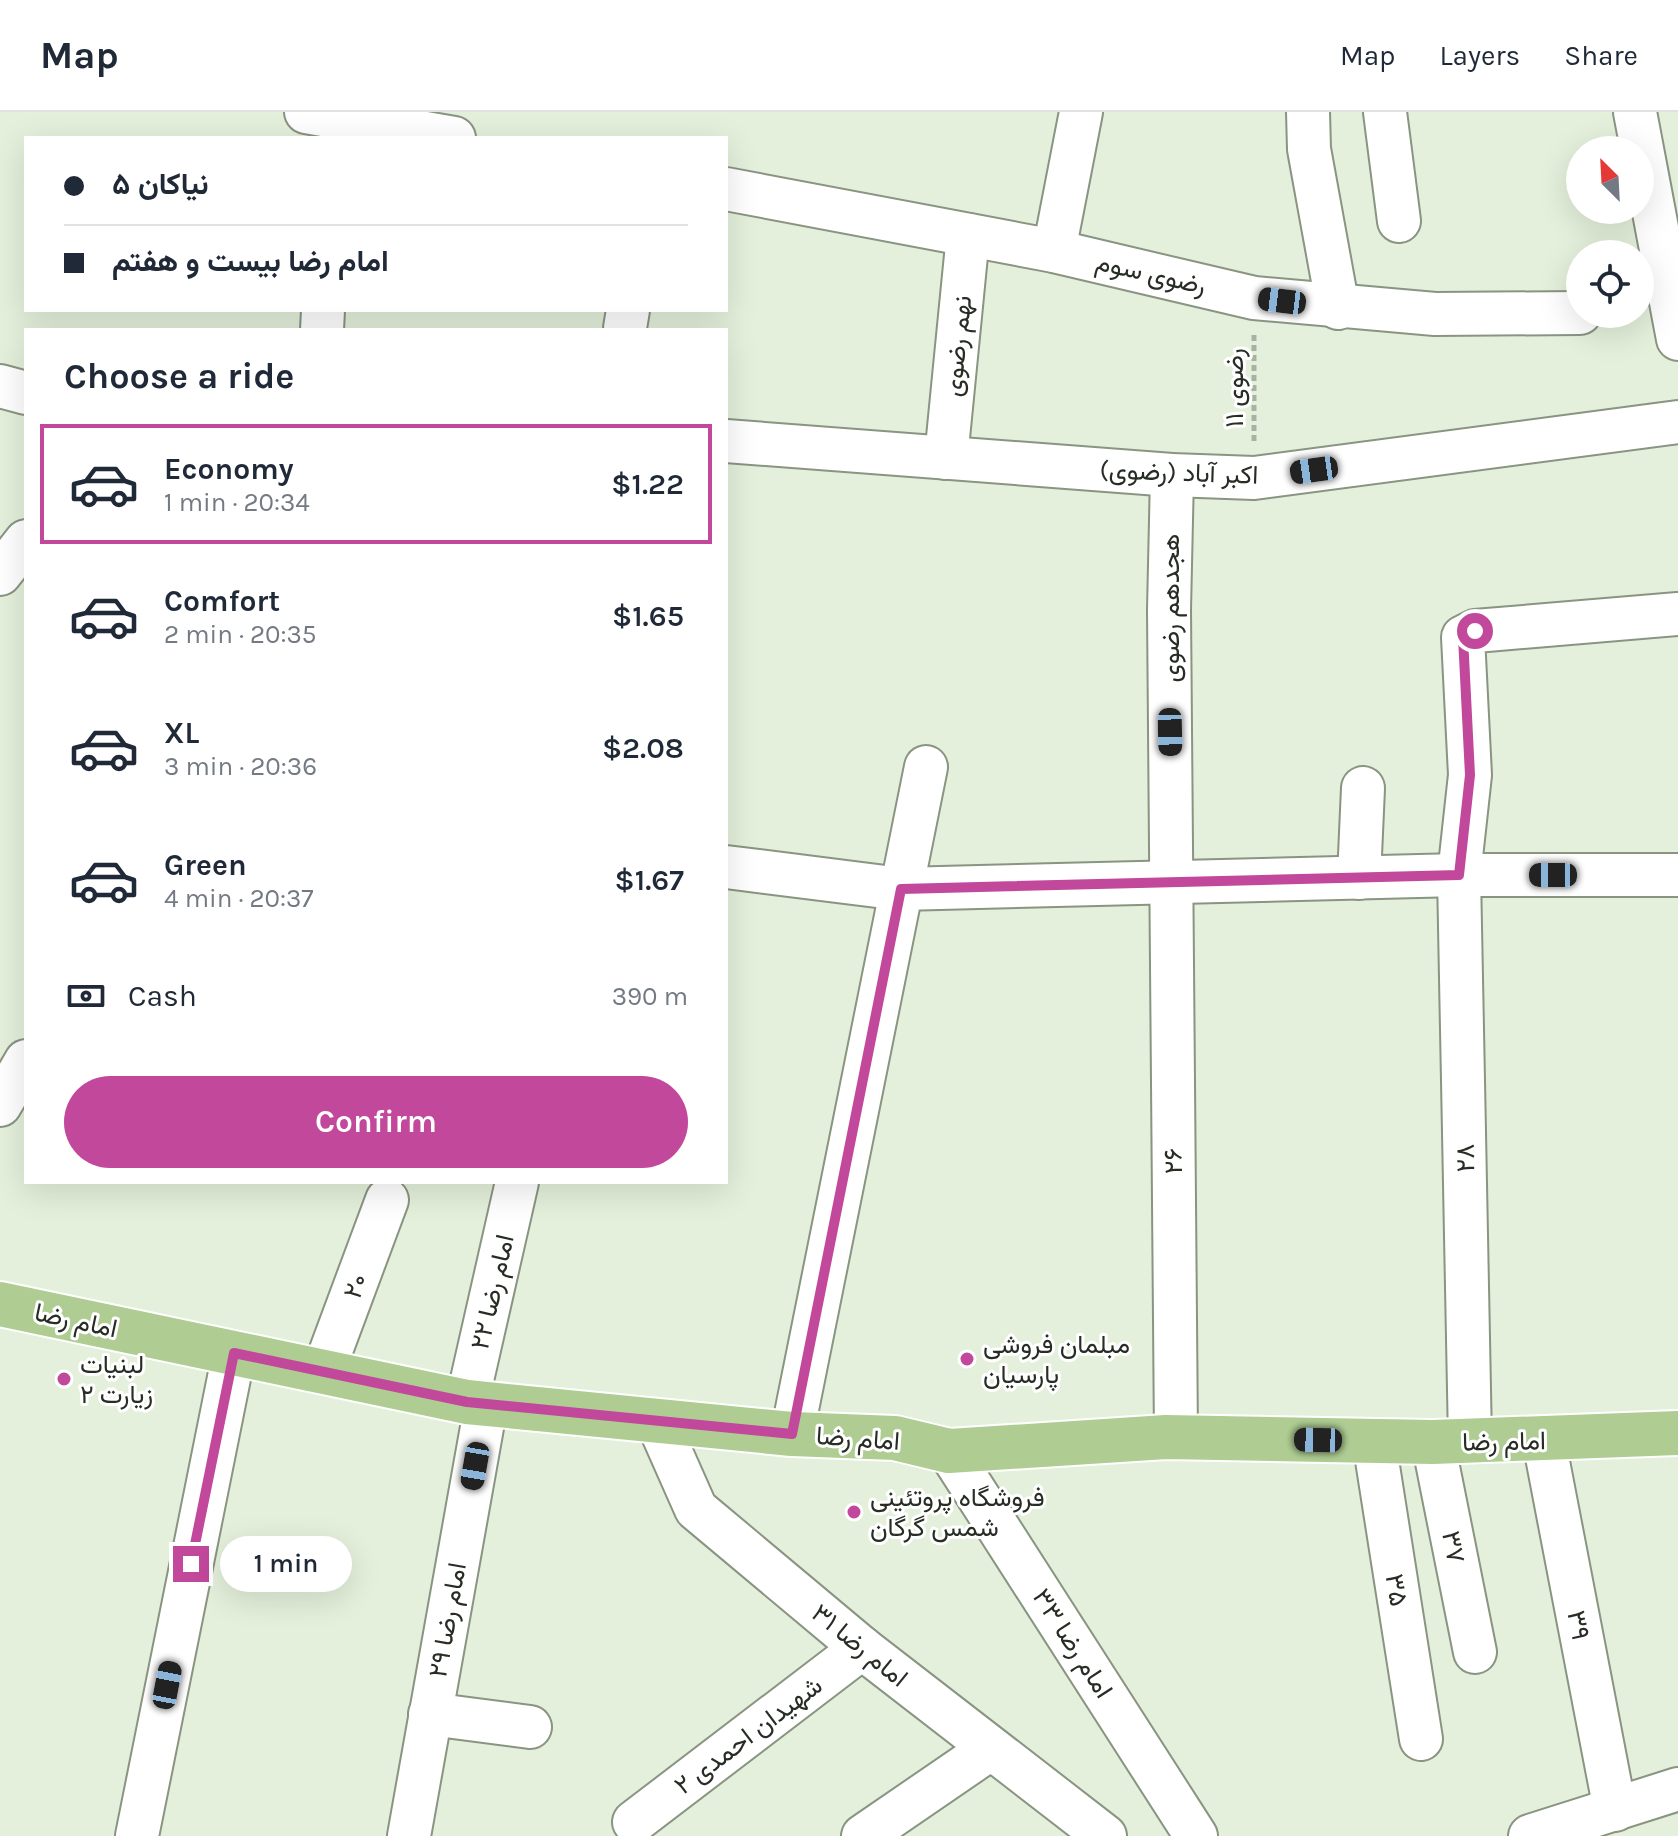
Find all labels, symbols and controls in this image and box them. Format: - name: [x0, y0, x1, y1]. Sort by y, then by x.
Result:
- text: Map: [40, 33, 119, 78]
- text: Map: [1340, 39, 1395, 72]
- text: Layers: [1439, 39, 1520, 72]
- text: Share: [1564, 39, 1638, 72]
- north arrow: [1566, 136, 1654, 224]
- map controls: [1566, 136, 1654, 328]
- text: ۵ نیاکان: [112, 166, 209, 202]
- button: locate: [1566, 240, 1654, 328]
- text: امام رضا بیست و هفتم: [112, 243, 389, 279]
- street label: رضوی سوم: [1092, 246, 1209, 302]
- car: [1257, 286, 1307, 316]
- street label: نهم رضوی: [937, 294, 979, 398]
- street label: ۱۱ رضوی: [1219, 348, 1250, 428]
- text: Choose a ride: [64, 355, 294, 397]
- icon: car: [68, 448, 140, 520]
- text: Economy: [164, 451, 294, 487]
- street label: اکبر آباد (رضوی): [1099, 454, 1259, 491]
- car: [1289, 455, 1339, 485]
- text: $1.22: [611, 466, 684, 502]
- text: 1 min · 20:34: [164, 487, 310, 518]
- street label: هجدهم رضوی: [1155, 534, 1187, 682]
- icon: car: [68, 580, 140, 652]
- text: Comfort: [164, 583, 280, 619]
- text: $1.65: [612, 598, 684, 634]
- route start: [1457, 613, 1493, 649]
- text: 2 min · 20:35: [164, 619, 317, 650]
- car: [1158, 708, 1182, 756]
- icon: car: [68, 712, 140, 784]
- text: XL: [164, 715, 199, 751]
- text: $2.08: [602, 730, 684, 766]
- text: 3 min · 20:36: [164, 751, 317, 782]
- icon: car: [68, 844, 140, 916]
- text: Green: [164, 847, 247, 883]
- text: $1.67: [615, 862, 684, 898]
- car: [1529, 863, 1577, 887]
- text: 4 min · 20:37: [164, 883, 314, 914]
- icon: cash: [64, 974, 108, 1018]
- text: Cash: [128, 978, 197, 1014]
- text: 390 m: [612, 981, 688, 1012]
- button: Confirm: [64, 1076, 688, 1168]
- street label: ۲۸: [1450, 1143, 1481, 1173]
- street label: ۲۶: [1158, 1148, 1189, 1174]
- street label: امام رضا ۲۲: [464, 1232, 522, 1353]
- street label: ۲۰: [337, 1269, 374, 1303]
- street label: امام رضا: [31, 1297, 120, 1345]
- place label: مبلمان فروشی پارسیان: [983, 1329, 1130, 1392]
- place label: لبنیات زیارت ۲: [80, 1349, 153, 1410]
- marker: مبلمان فروشی پارسیان: [958, 1350, 976, 1368]
- marker: لبنیات زیارت ۲: [55, 1370, 73, 1388]
- street label: امام رضا: [815, 1420, 901, 1458]
- street label: امام رضا: [1462, 1425, 1546, 1459]
- car: [1294, 1428, 1342, 1452]
- car: [459, 1440, 491, 1492]
- place label: فروشگاه پروتئینی شمس گرگان: [870, 1482, 1045, 1543]
- marker: فروشگاه پروتئینی شمس گرگان: [845, 1503, 863, 1521]
- street label: ۳۷: [1435, 1528, 1472, 1566]
- callout: 1 min: [219, 1536, 351, 1592]
- route end: [173, 1546, 209, 1582]
- text: 1 min: [254, 1548, 318, 1579]
- street label: امام رضا ۲۹: [422, 1560, 474, 1680]
- street label: ۳۵: [1379, 1572, 1414, 1609]
- street label: امام رضا ۳۳: [1025, 1583, 1119, 1704]
- street label: امام رضا ۳۱: [805, 1597, 914, 1694]
- street label: ۳۹: [1560, 1608, 1597, 1643]
- car: [151, 1659, 183, 1711]
- street label: ۲ شهیدان احمدی: [668, 1670, 828, 1801]

